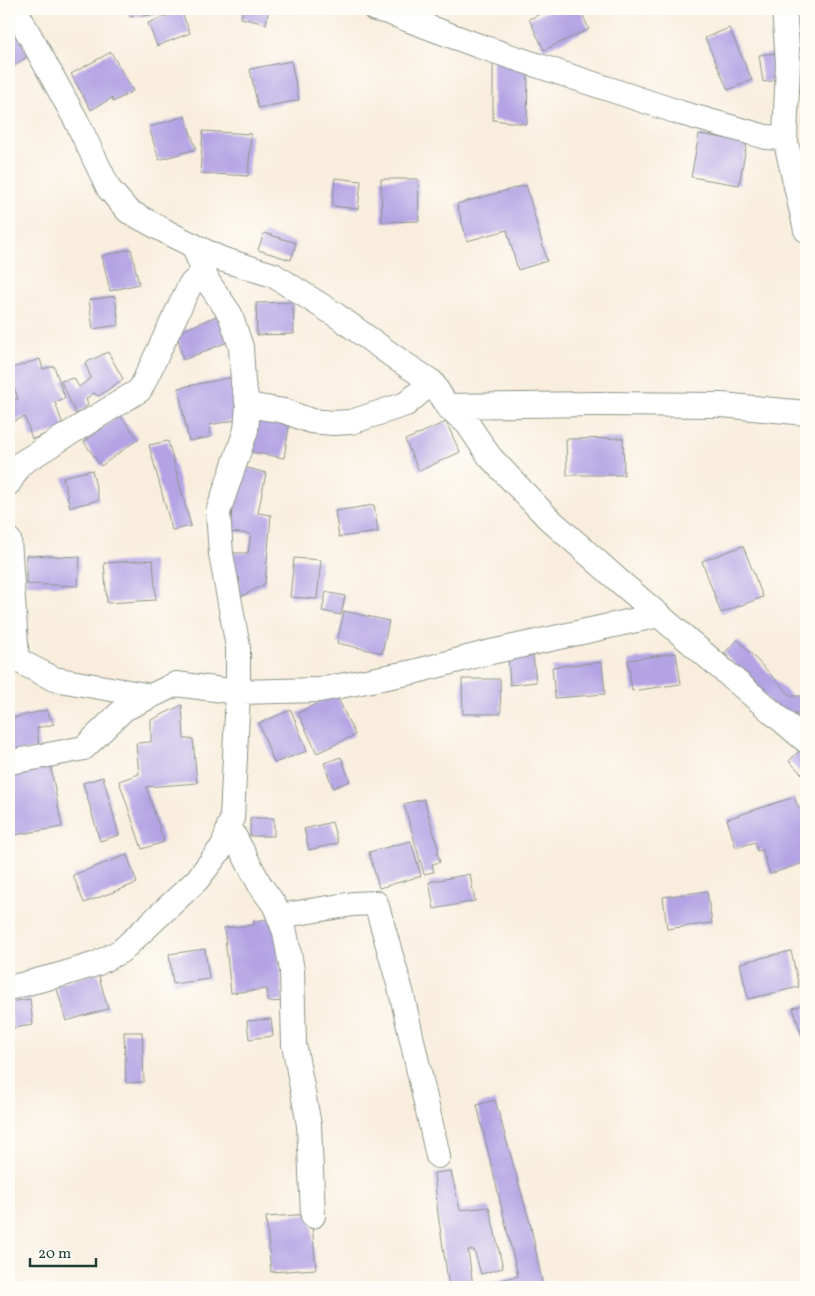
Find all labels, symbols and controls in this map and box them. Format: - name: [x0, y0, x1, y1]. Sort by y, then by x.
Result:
- scale bar: [30, 1236, 96, 1268]
- text: 20 m: [38, 1244, 71, 1265]

